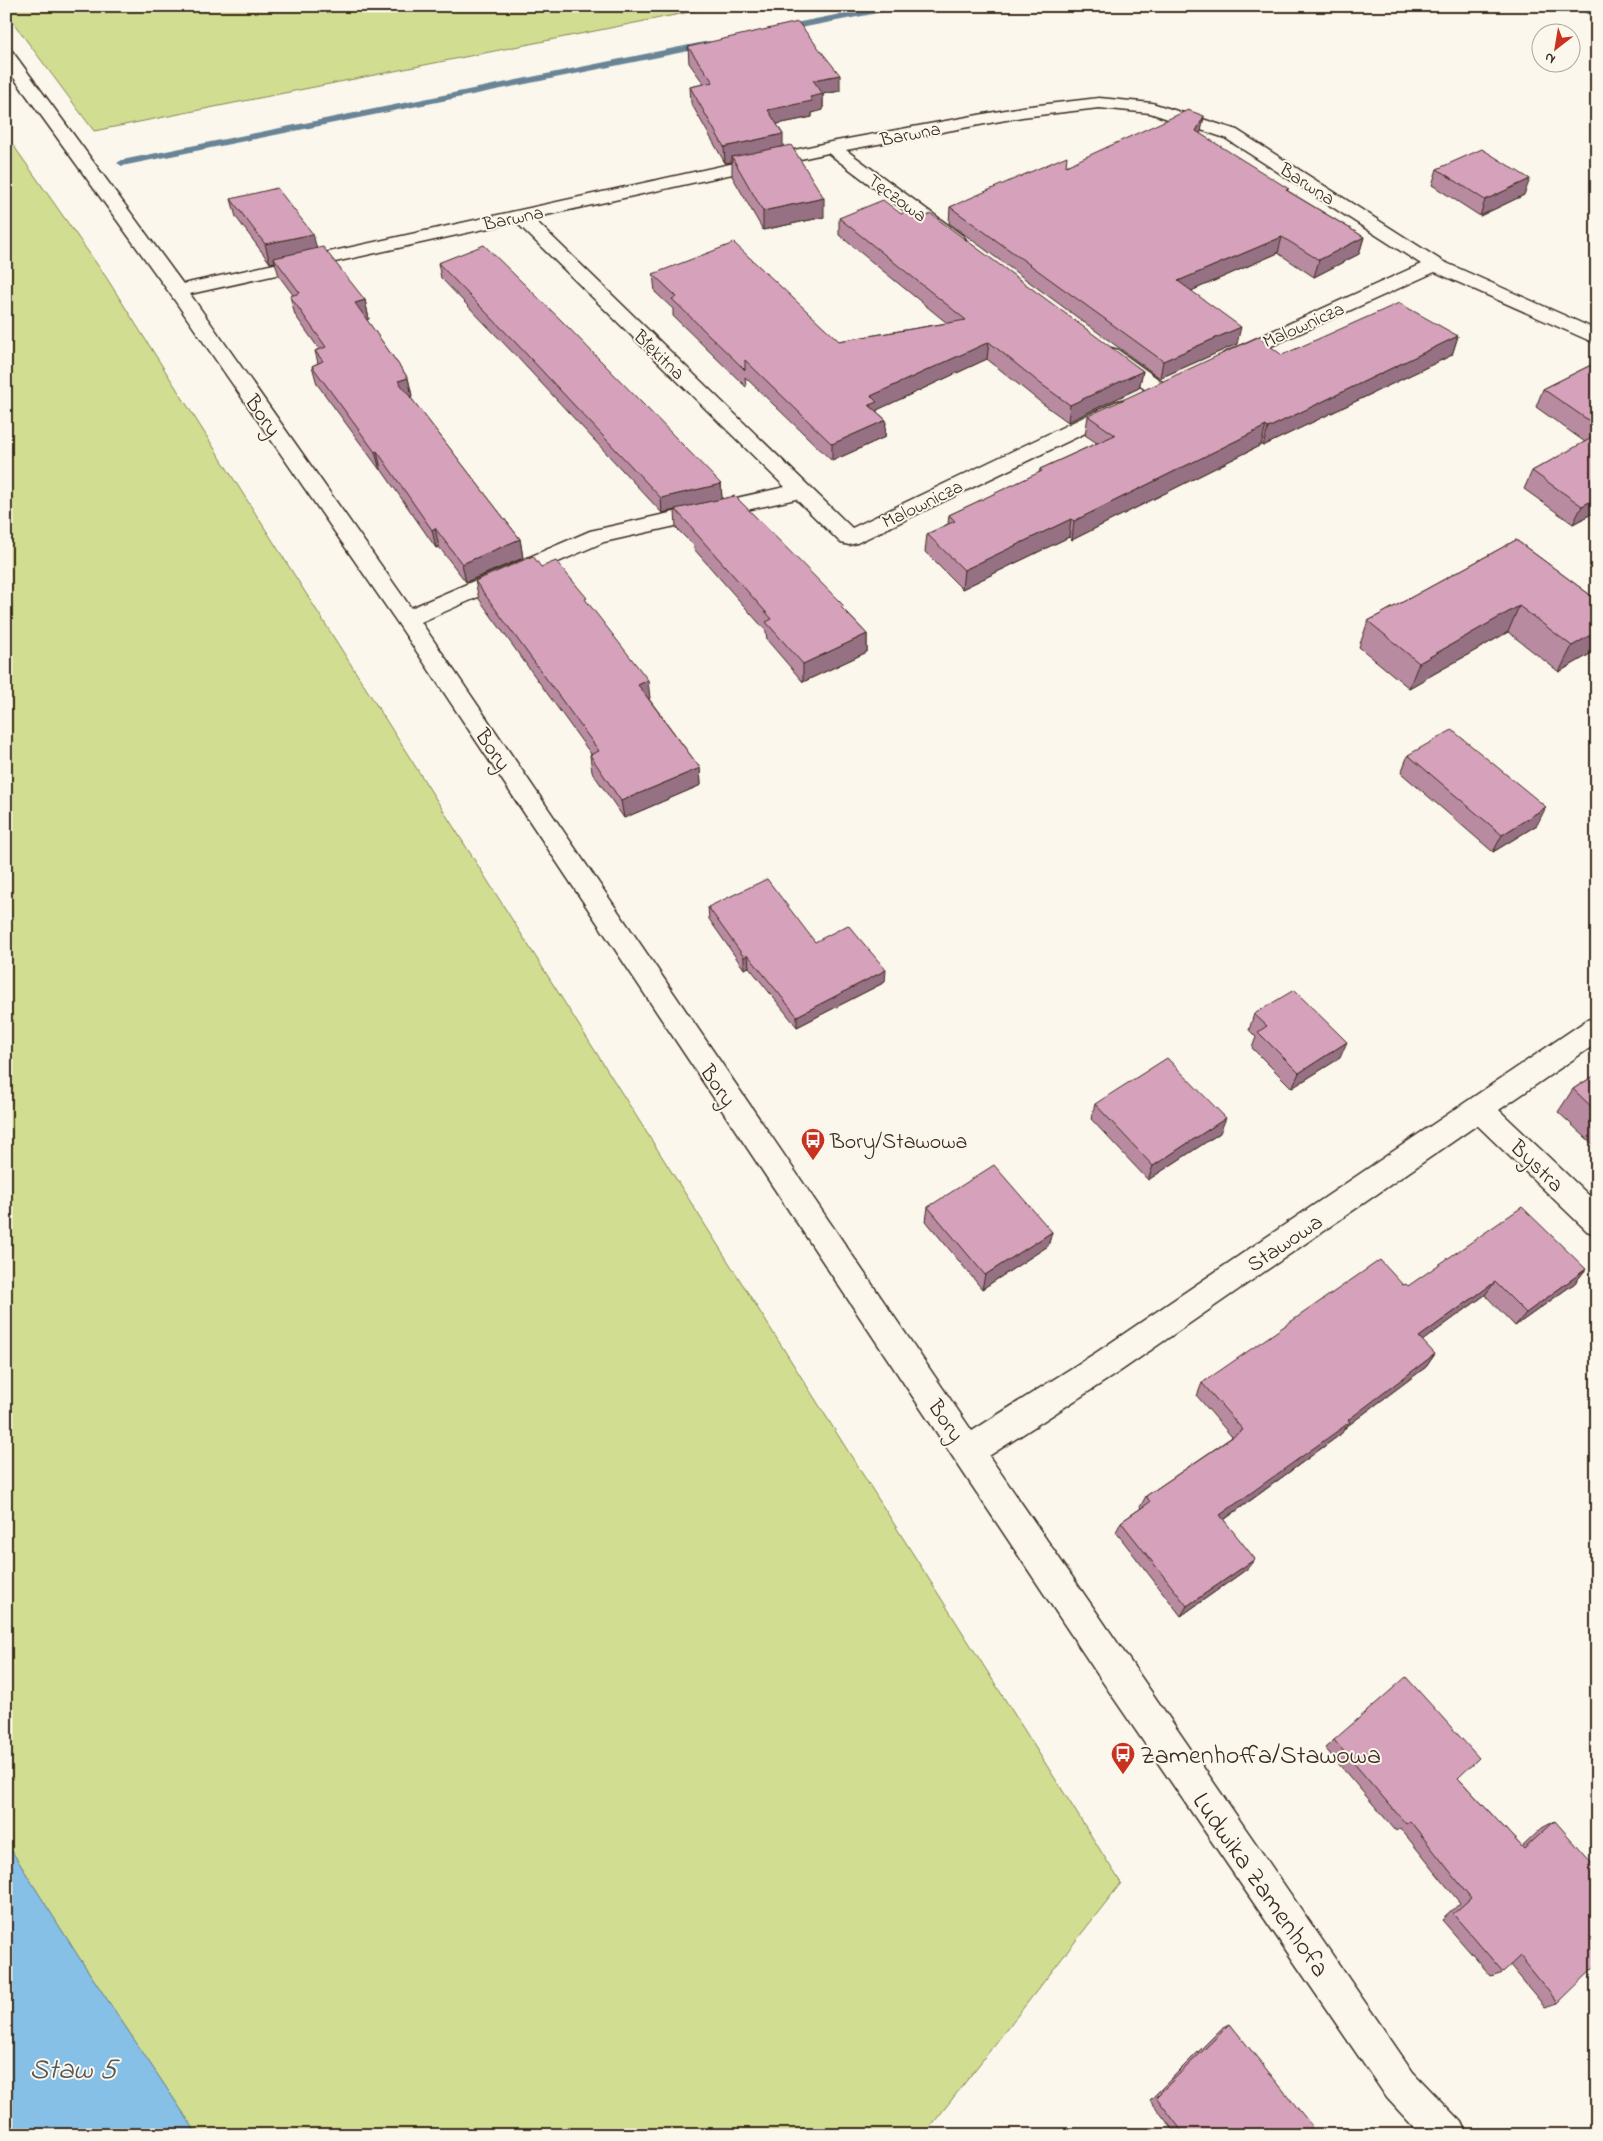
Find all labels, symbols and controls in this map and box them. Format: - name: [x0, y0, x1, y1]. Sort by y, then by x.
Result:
- north arrow: [1530, 22, 1580, 72]
- text: N: [1541, 46, 1560, 69]
- street label: Barwna: [877, 116, 943, 155]
- street label: Barwna: [1273, 157, 1340, 213]
- street label: Tęczowa: [861, 168, 932, 230]
- street label: Barwna: [480, 200, 546, 239]
- street label: Malownicza: [1259, 296, 1349, 356]
- street label: Błękitna: [626, 324, 690, 387]
- street label: Bory: [234, 388, 288, 445]
- street label: Malownicza: [878, 474, 968, 536]
- street label: Bory: [464, 722, 517, 779]
- street label: Bory: [689, 1058, 742, 1115]
- bus stop icon: Bory/Stawowa: [800, 1127, 826, 1161]
- place label: Bory/Stawowa: [829, 1127, 967, 1160]
- street label: Bystra: [1500, 1133, 1570, 1202]
- street label: Stawowa: [1241, 1207, 1330, 1282]
- street label: Bory: [917, 1393, 970, 1450]
- place label: Zamenhoffa/Stawowa: [1140, 1738, 1381, 1776]
- bus stop icon: Zamenhoffa/Stawowa: [1110, 1741, 1136, 1775]
- street label: Ludwika Zamenhofa: [1181, 1785, 1338, 1986]
- water label: Staw 5: [30, 2050, 121, 2092]

